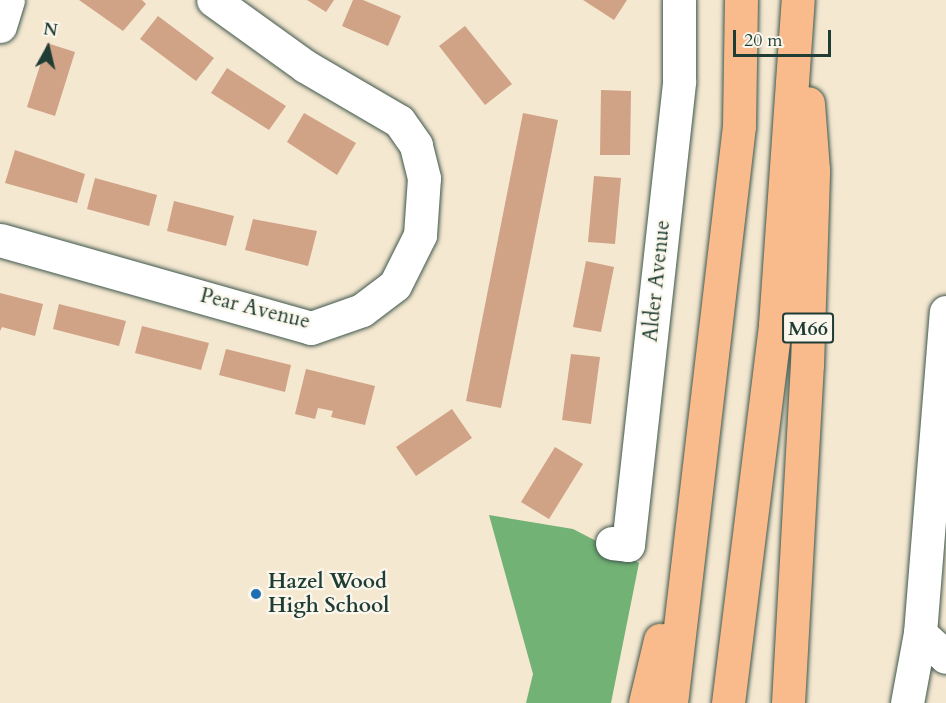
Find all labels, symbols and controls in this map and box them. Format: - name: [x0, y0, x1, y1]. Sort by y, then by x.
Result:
- north arrow: [18, 18, 78, 78]
- text: N: [42, 18, 59, 42]
- scale bar: [736, 18, 834, 56]
- text: 20 m: [744, 28, 783, 53]
- street label: Alder Avenue: [638, 219, 676, 343]
- street label: Pear Avenue: [197, 283, 313, 335]
- road number: M66: [781, 311, 835, 345]
- place label: Hazel Wood High School: [268, 569, 389, 619]
- marker: Hazel Wood High School: [249, 587, 263, 601]

